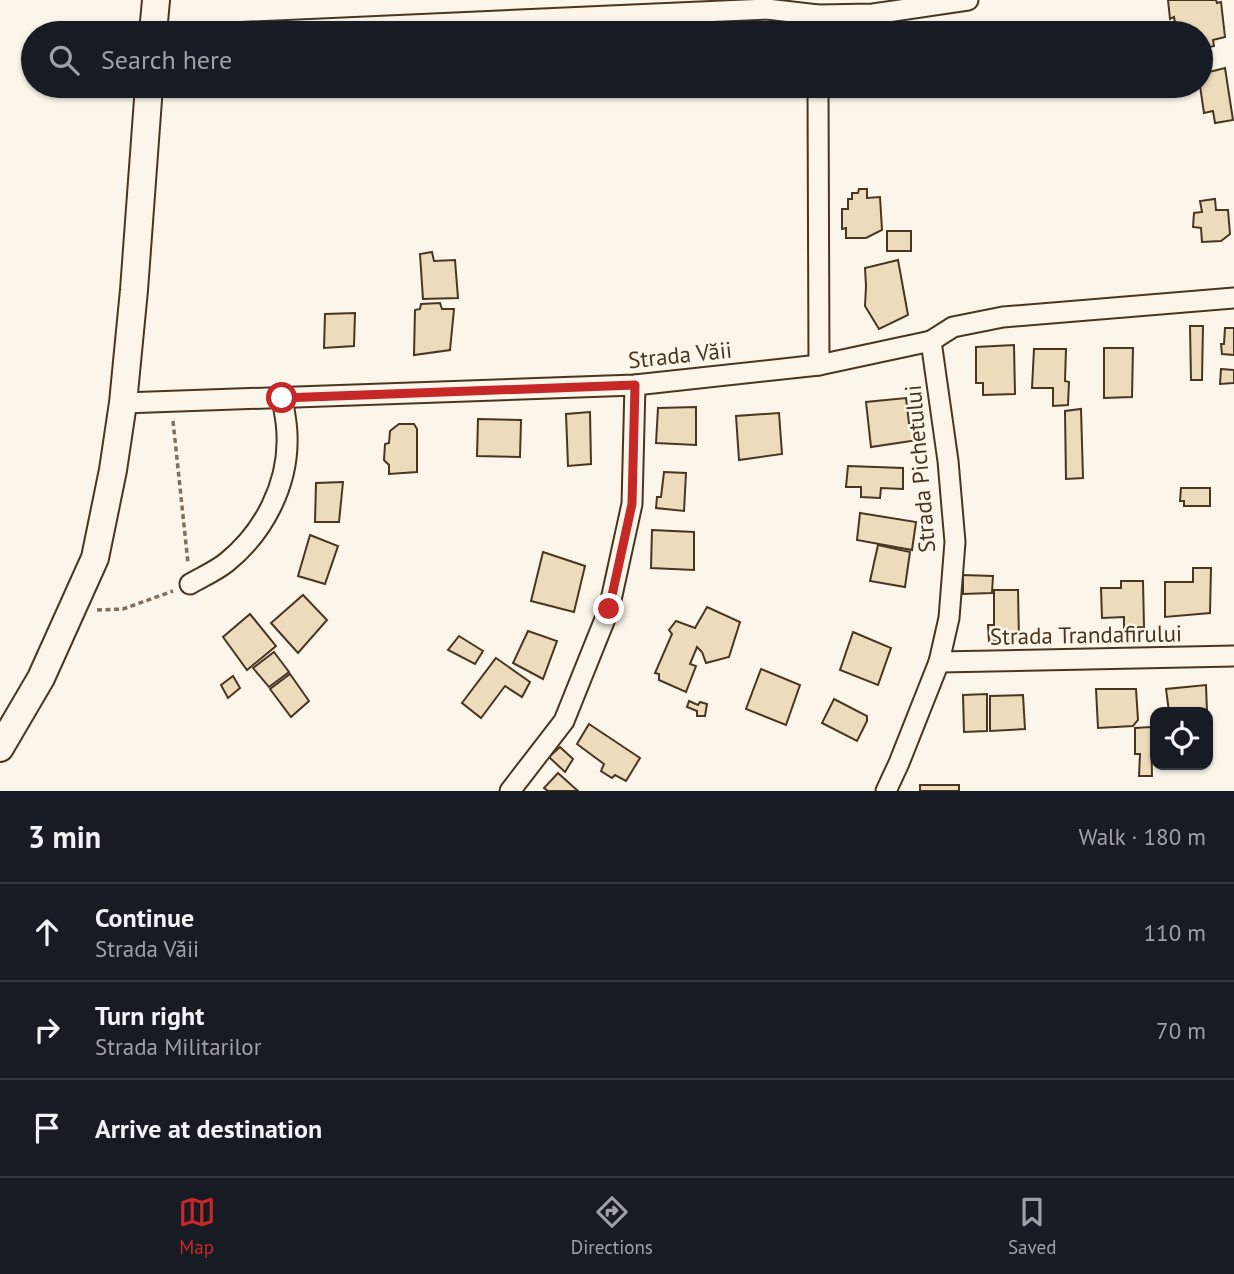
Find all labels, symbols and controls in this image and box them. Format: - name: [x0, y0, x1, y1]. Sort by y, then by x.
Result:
- search box: [21, 21, 1213, 98]
- icon: search: [45, 41, 83, 79]
- text: Search here: [101, 43, 232, 76]
- street label: Strada Văii: [627, 335, 733, 374]
- route start: [266, 382, 297, 413]
- street label: Strada Pichetului: [898, 384, 941, 554]
- route end: [593, 593, 624, 624]
- street label: Strada Trandafirului: [990, 618, 1182, 651]
- map controls: [1150, 707, 1213, 770]
- button: locate: [1150, 707, 1213, 770]
- text: 3 min: [28, 817, 101, 856]
- text: Walk · 180 m: [1079, 822, 1206, 851]
- text: Continue: [95, 901, 194, 934]
- icon: ahead: [28, 913, 66, 951]
- text: 110 m: [1144, 918, 1206, 947]
- text: Strada Văii: [95, 934, 199, 963]
- text: Turn right: [95, 999, 204, 1032]
- icon: right: [28, 1011, 66, 1049]
- text: 70 m: [1156, 1016, 1206, 1045]
- text: Strada Militarilor: [95, 1032, 261, 1061]
- icon: arrive: [28, 1109, 66, 1147]
- text: Arrive at destination: [95, 1112, 322, 1145]
- tab: Map: [178, 1193, 216, 1259]
- tab: Directions: [571, 1193, 653, 1259]
- tab: Saved: [1008, 1193, 1056, 1259]

